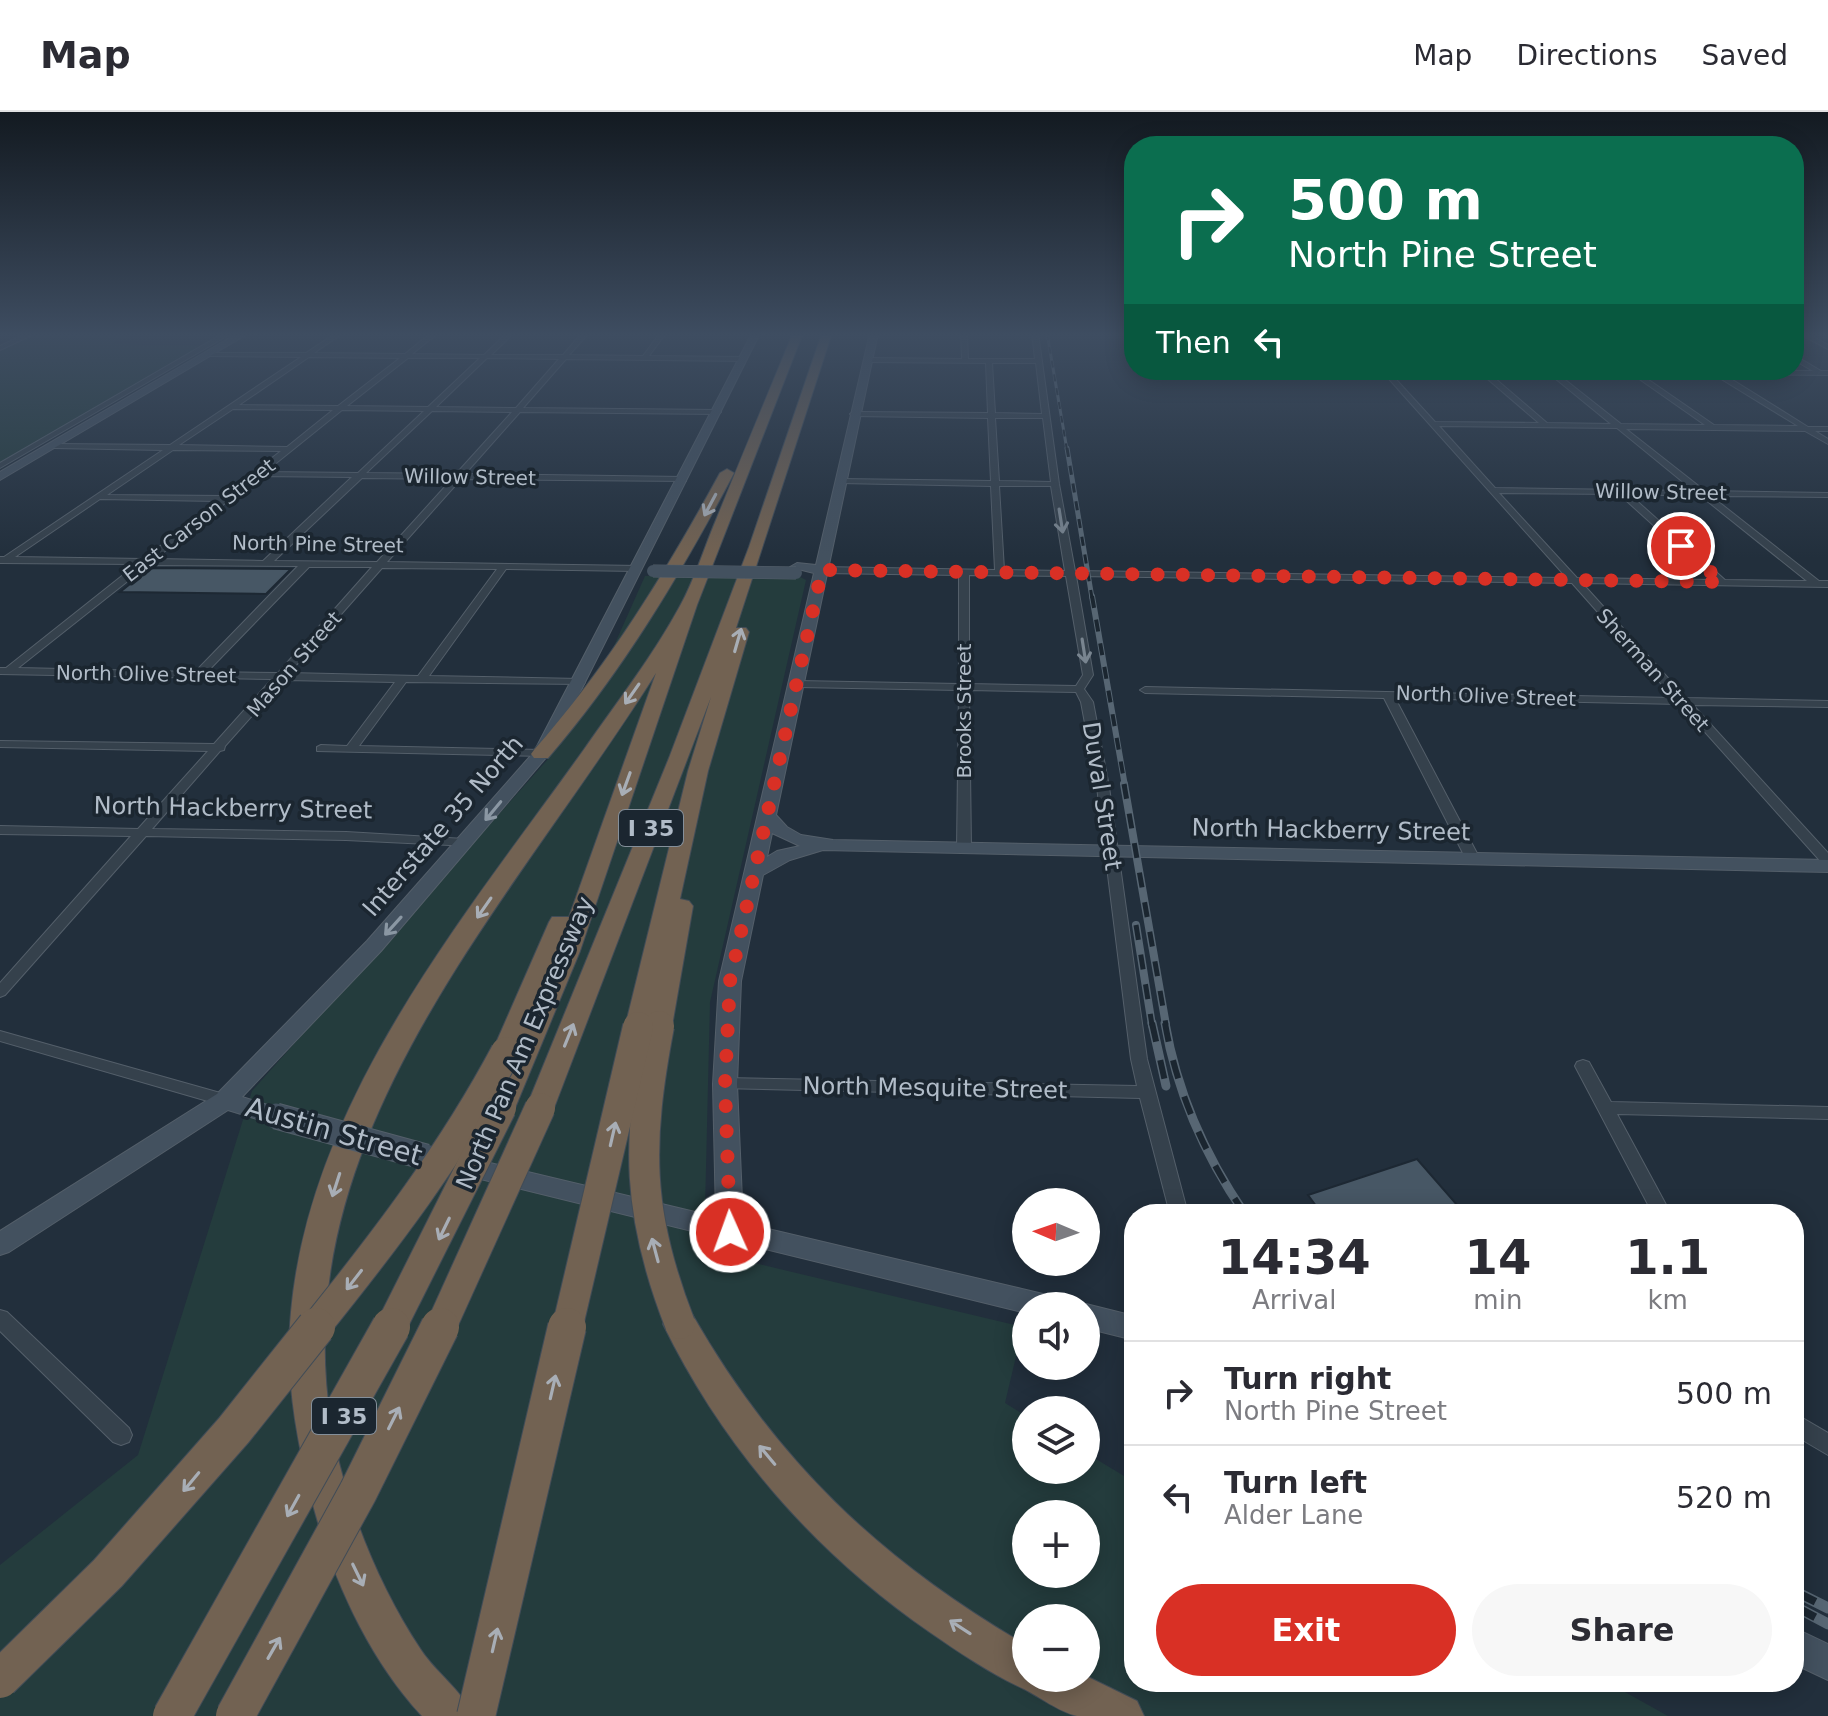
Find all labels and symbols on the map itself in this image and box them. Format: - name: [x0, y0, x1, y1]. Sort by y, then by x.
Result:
- street label: East Carson Street: [118, 453, 280, 587]
- street label: Willow Street: [404, 464, 536, 490]
- street label: Willow Street: [1595, 479, 1727, 505]
- one-way arrow: [702, 492, 718, 516]
- one-way arrow: [1054, 508, 1069, 533]
- pin: [1647, 512, 1715, 580]
- street label: North Pine Street: [232, 531, 404, 557]
- street label: Sherman Street: [1592, 604, 1715, 737]
- street label: Mason Street: [242, 606, 346, 722]
- one-way arrow: [732, 628, 746, 653]
- one-way arrow: [1077, 638, 1092, 663]
- street label: Brooks Street: [952, 643, 976, 779]
- street label: North Olive Street: [56, 660, 237, 688]
- street label: North Olive Street: [1395, 681, 1577, 711]
- one-way arrow: [624, 683, 640, 705]
- street label: Duval Street: [1076, 720, 1128, 872]
- street label: Interstate 35 North: [357, 730, 529, 922]
- one-way arrow: [618, 771, 632, 796]
- street label: North Hackberry Street: [93, 792, 373, 824]
- one-way arrow: [484, 800, 502, 820]
- road number: I 35: [619, 810, 683, 846]
- street label: North Hackberry Street: [1191, 814, 1471, 846]
- street label: North Pan Am Expressway: [450, 892, 600, 1194]
- one-way arrow: [476, 896, 492, 918]
- one-way arrow: [384, 915, 402, 935]
- one-way arrow: [563, 1023, 577, 1048]
- street label: North Mesquite Street: [802, 1072, 1068, 1104]
- street label: Austin Street: [242, 1091, 426, 1172]
- one-way arrow: [606, 1121, 621, 1147]
- one-way arrow: [327, 1173, 342, 1198]
- north arrow: [1012, 1188, 1100, 1276]
- position arrow: [688, 1190, 772, 1274]
- one-way arrow: [435, 1216, 451, 1240]
- one-way arrow: [647, 1237, 662, 1263]
- one-way arrow: [346, 1269, 363, 1290]
- one-way arrow: [547, 1375, 562, 1400]
- road number: I 35: [312, 1398, 376, 1434]
- one-way arrow: [387, 1406, 402, 1430]
- one-way arrow: [758, 1445, 776, 1465]
- one-way arrow: [182, 1471, 200, 1492]
- one-way arrow: [285, 1494, 301, 1517]
- one-way arrow: [351, 1563, 366, 1587]
- one-way arrow: [949, 1618, 972, 1634]
- one-way arrow: [488, 1628, 503, 1654]
- one-way arrow: [266, 1637, 282, 1660]

